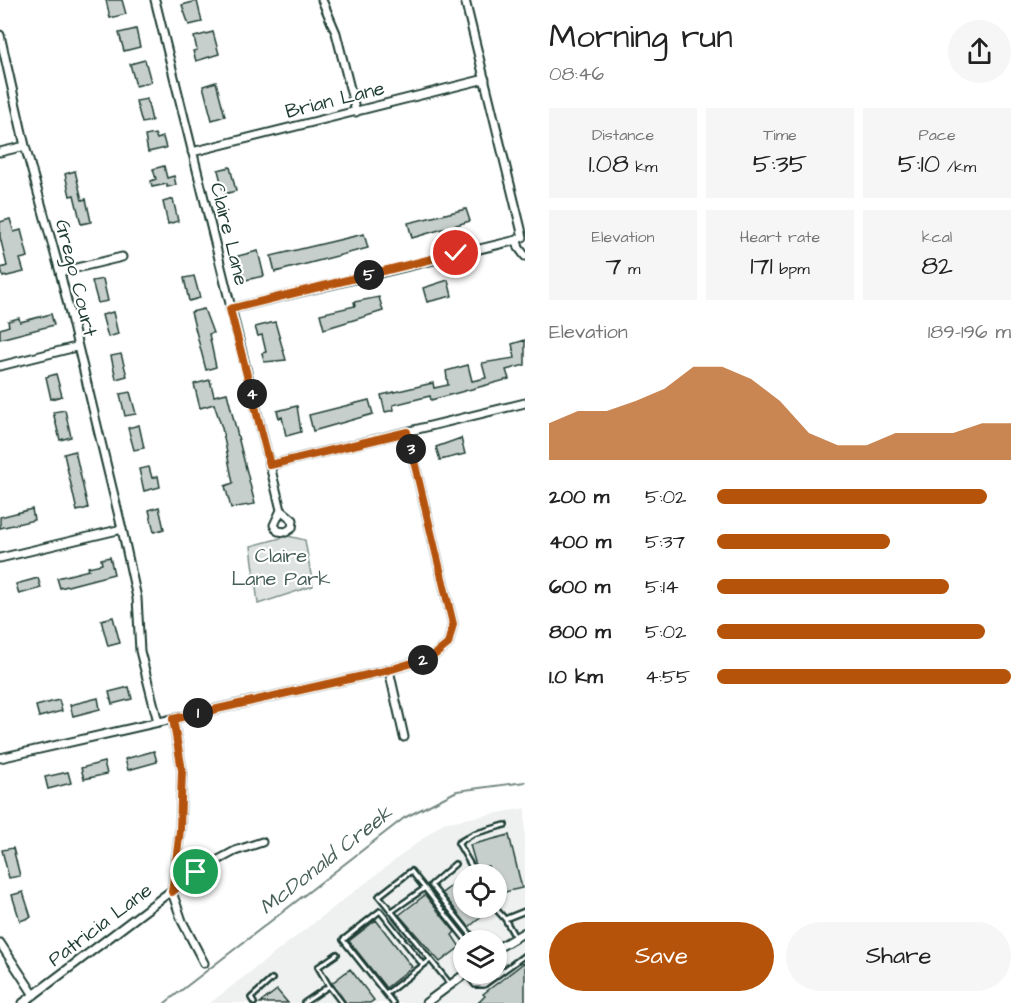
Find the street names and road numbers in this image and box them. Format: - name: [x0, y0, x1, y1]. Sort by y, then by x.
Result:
- street label: Brian Lane: [282, 74, 388, 126]
- street label: Claire Lane: [203, 180, 255, 289]
- street label: Grego Court: [47, 216, 104, 340]
- street label: Patricia Lane: [42, 876, 158, 973]

